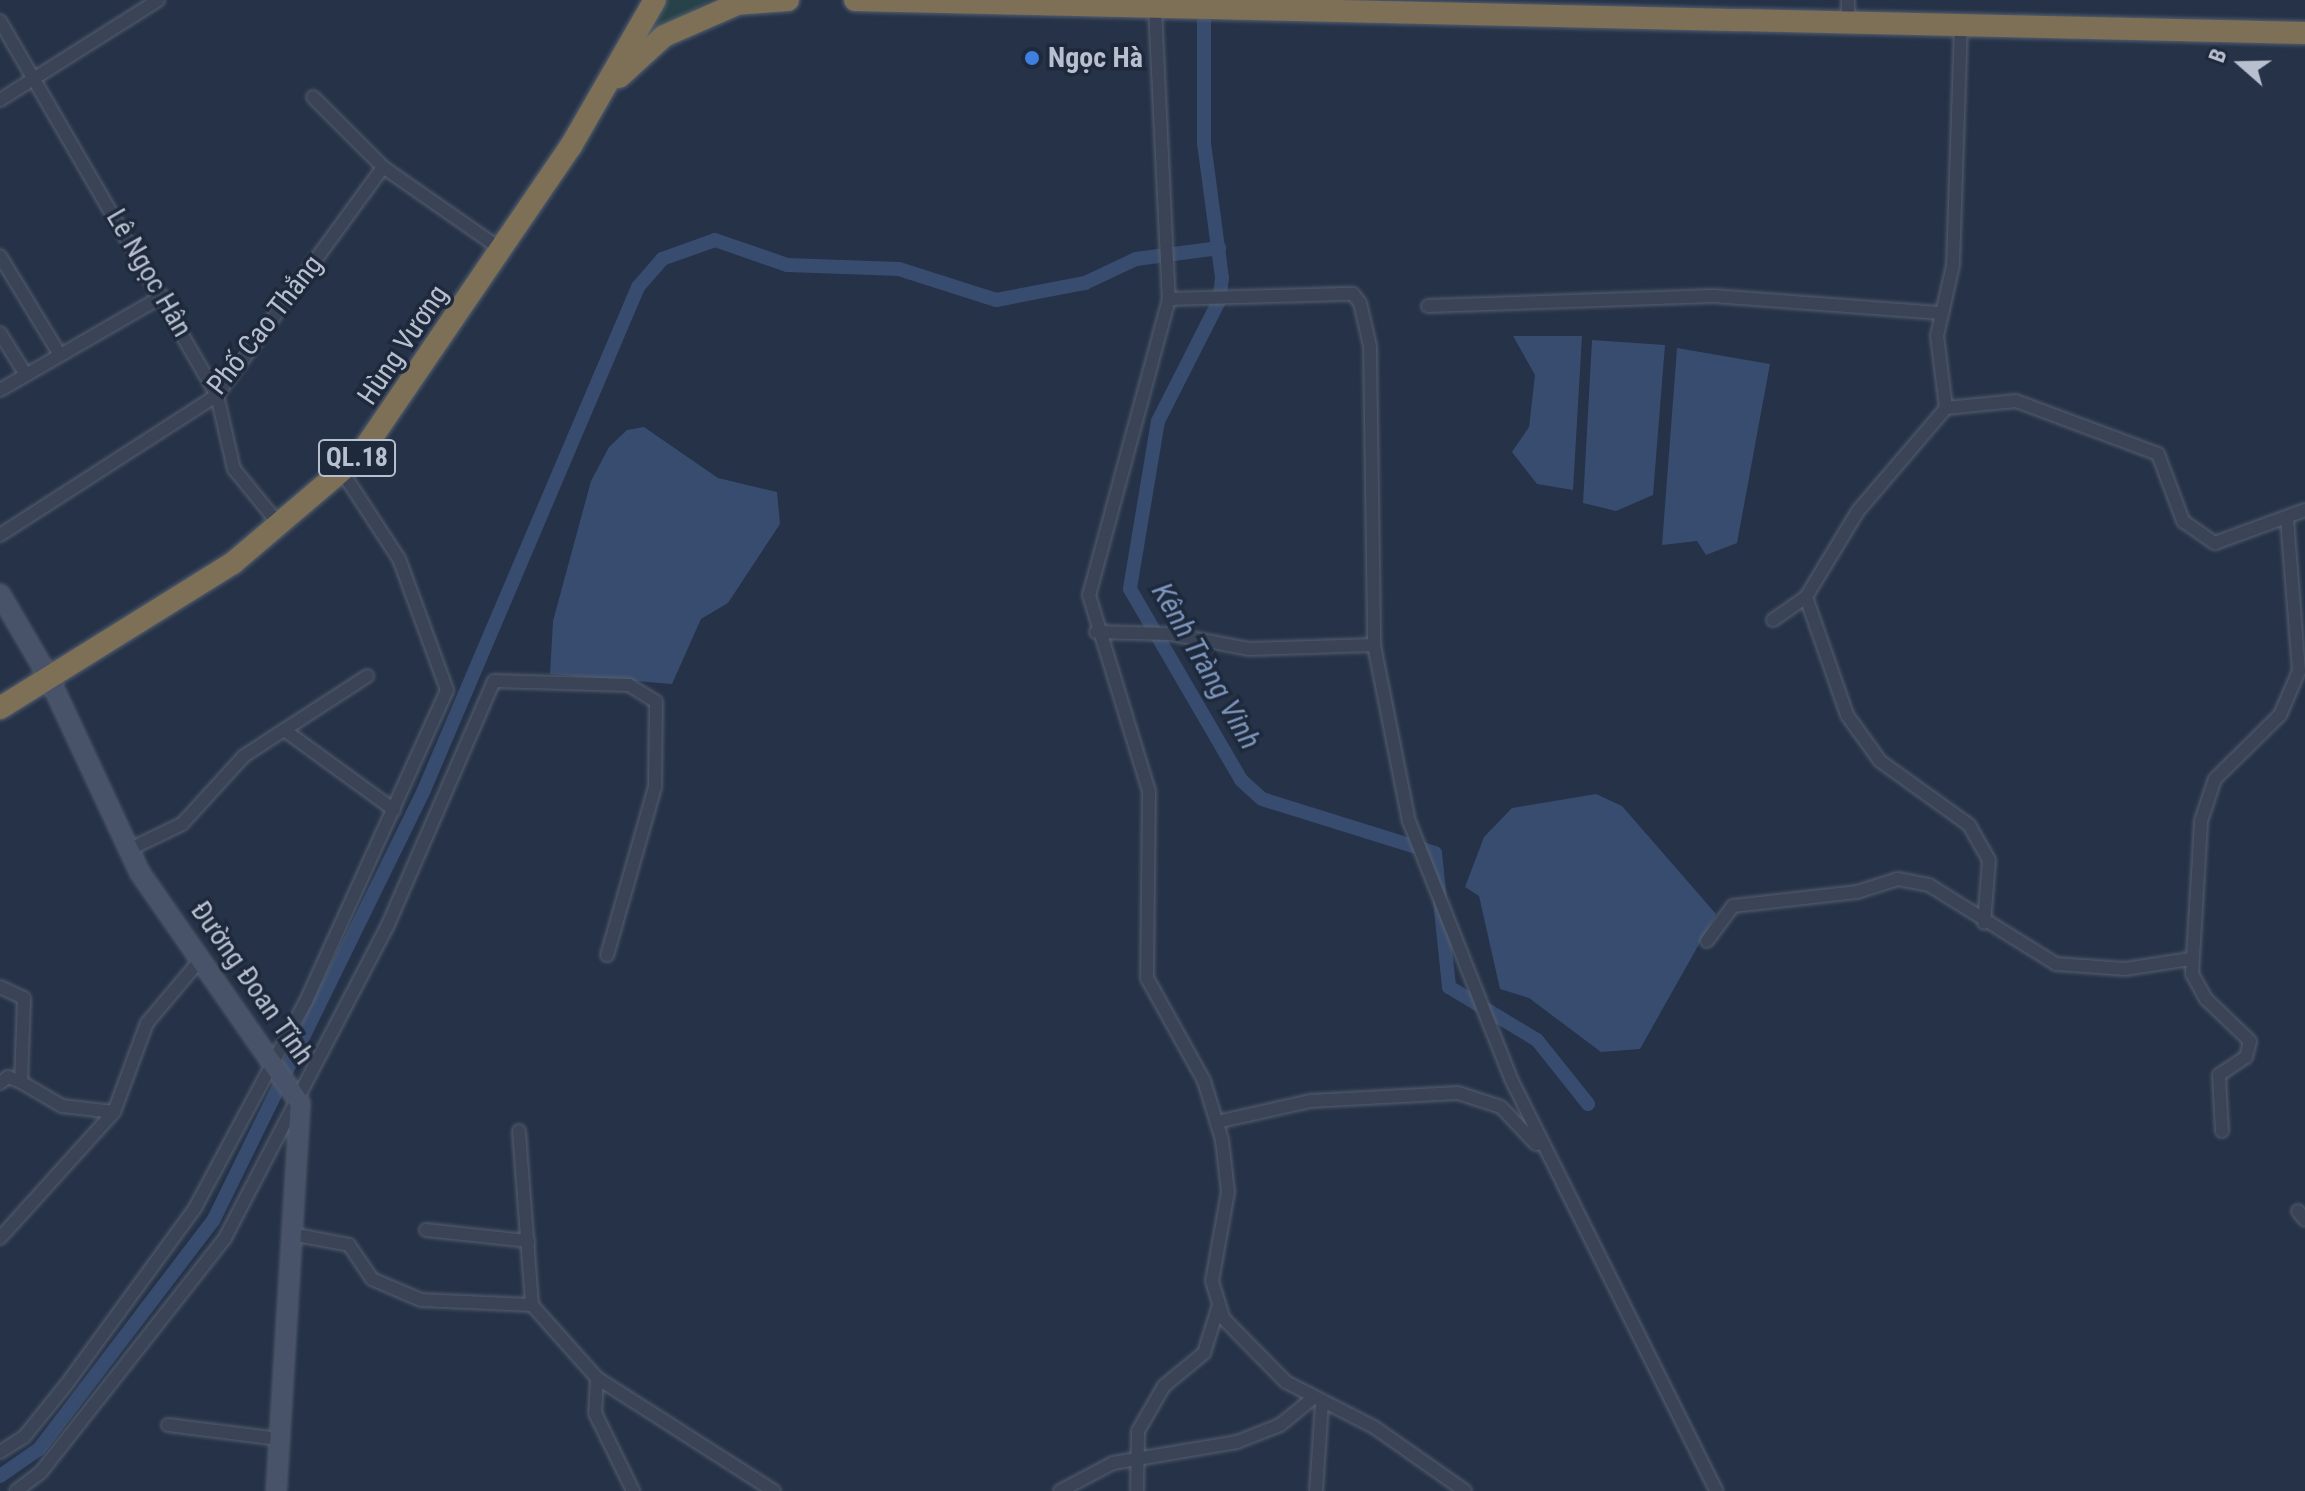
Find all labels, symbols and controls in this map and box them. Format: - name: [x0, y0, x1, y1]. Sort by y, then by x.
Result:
- north arrow: [2201, 24, 2281, 104]
- place label: Ngọc Hà: [1048, 41, 1143, 75]
- text: B: [2204, 46, 2232, 66]
- marker: Ngọc Hà: [1023, 49, 1041, 67]
- street label: Lê Ngọc Hân: [99, 203, 199, 343]
- street label: Phố Cao Thắng: [200, 248, 330, 402]
- street label: Hùng Vương: [351, 279, 455, 411]
- road number: QL.18: [317, 436, 397, 480]
- water label: Kênh Tràng Vinh: [1144, 576, 1268, 756]
- street label: Đường Đoan Tĩnh: [183, 895, 321, 1071]

